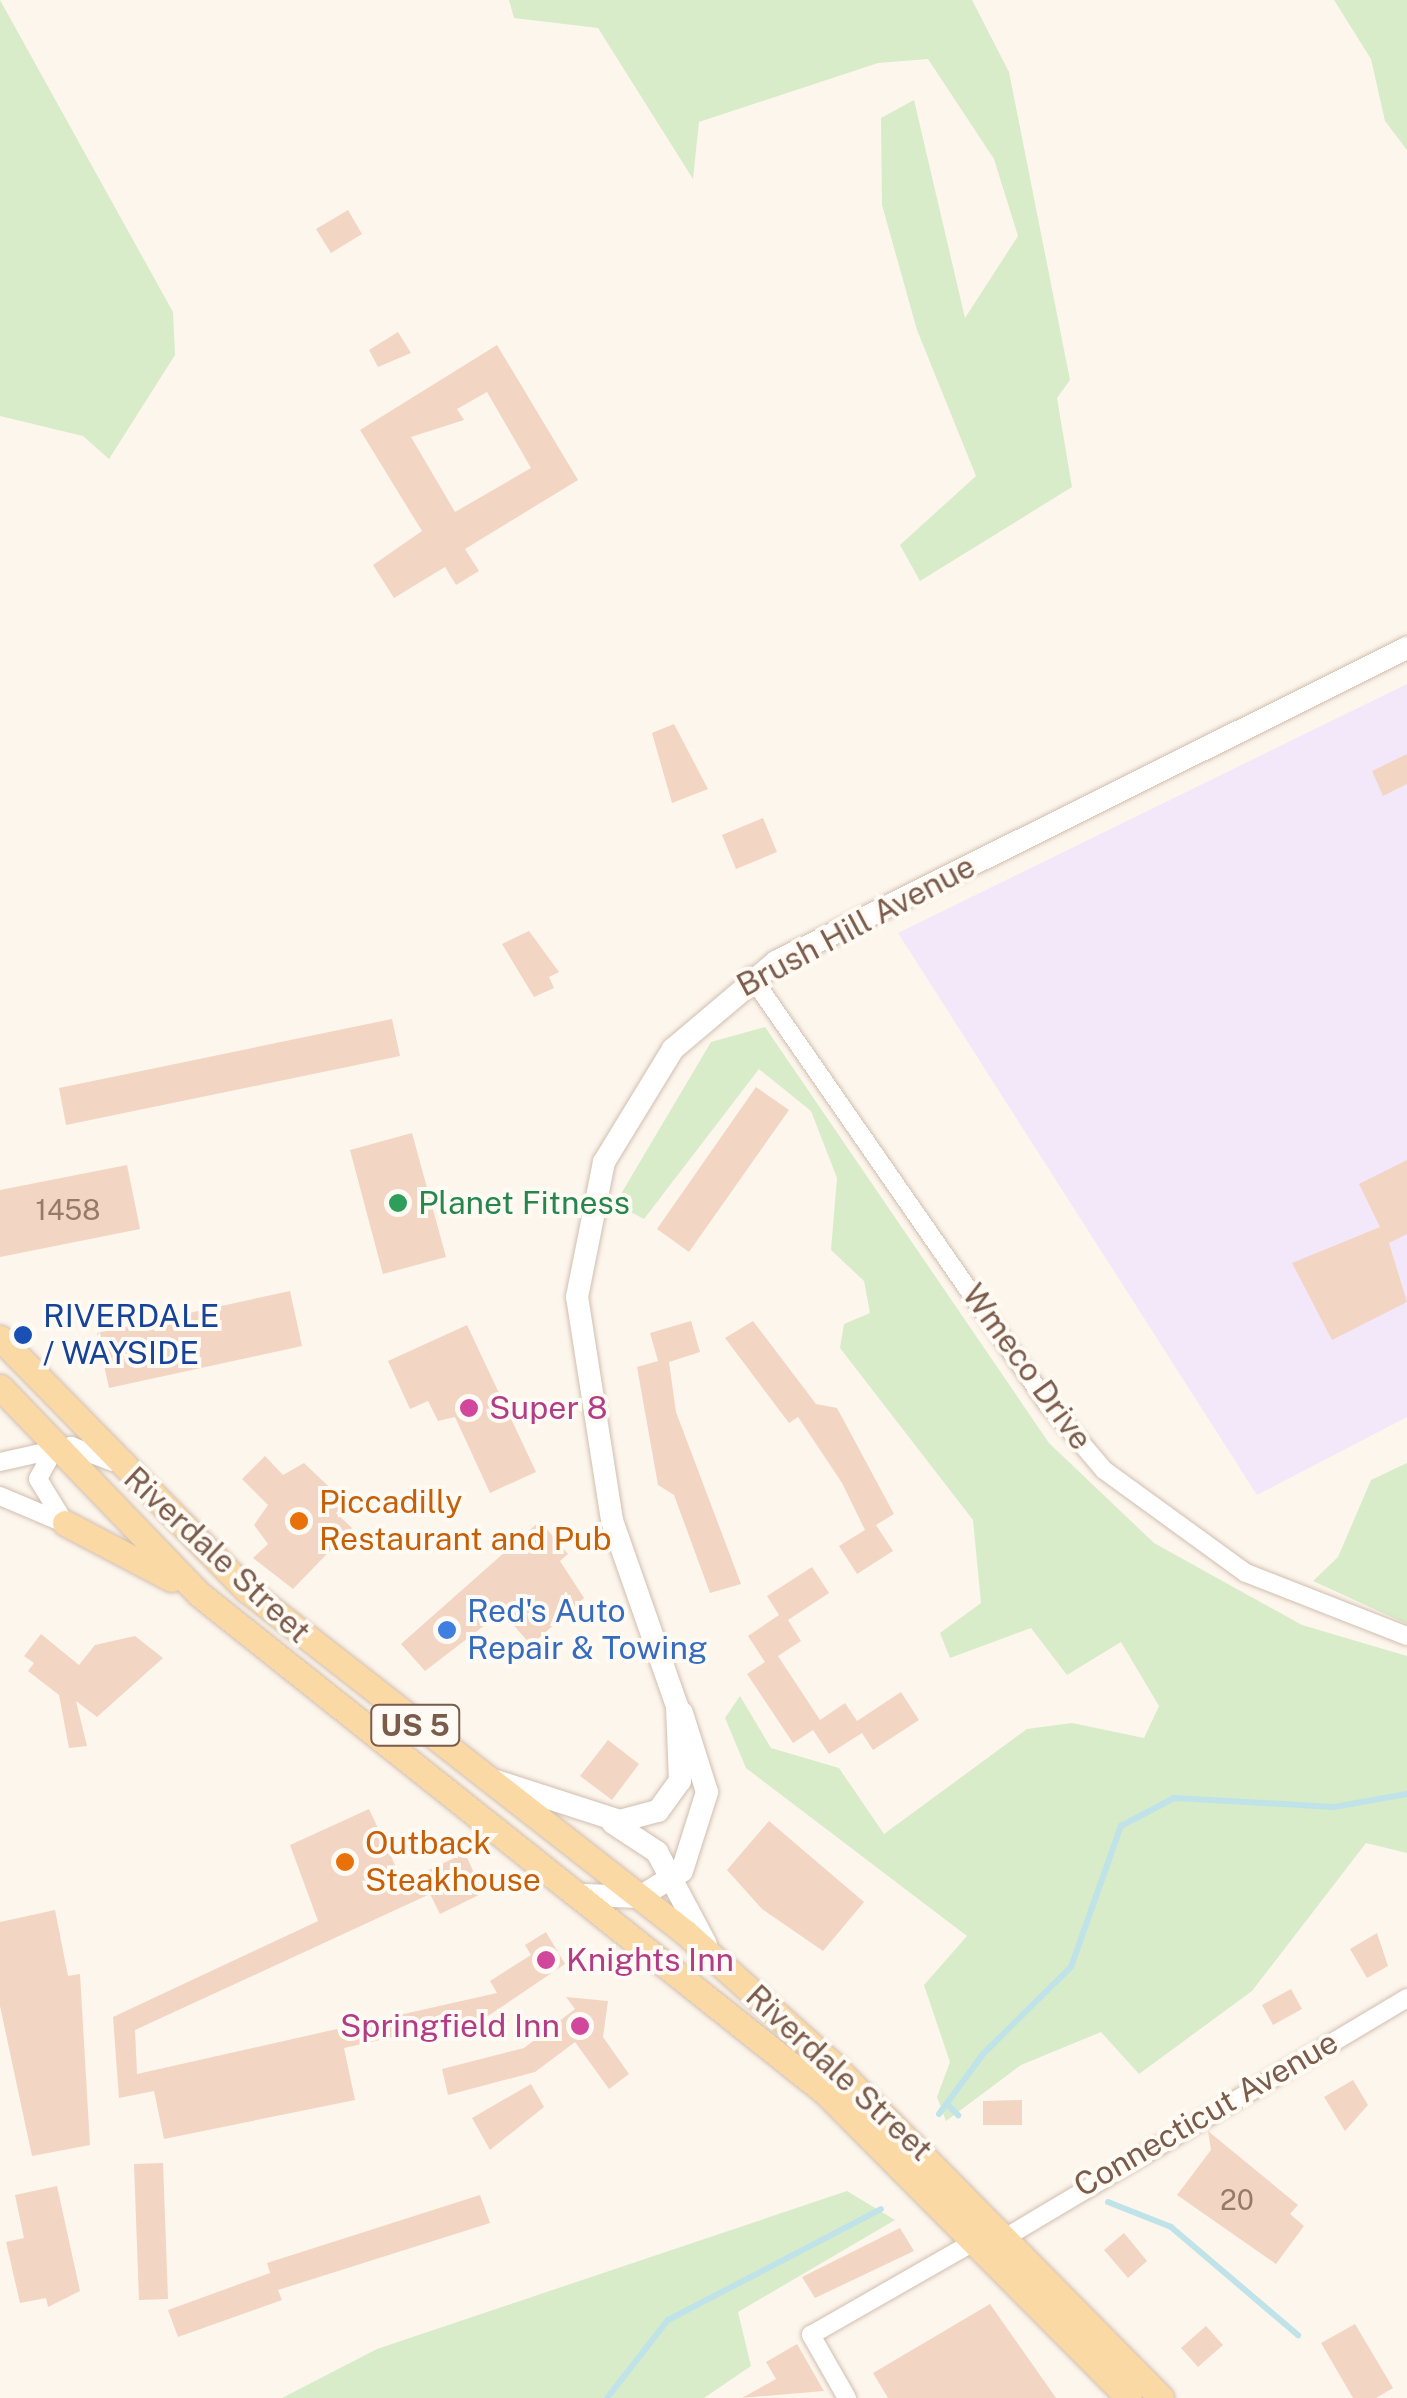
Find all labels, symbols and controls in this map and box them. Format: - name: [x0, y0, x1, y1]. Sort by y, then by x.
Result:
- street label: Brush Hill Avenue: [730, 847, 982, 1005]
- place label: Planet Fitness: [418, 1184, 630, 1222]
- marker: Planet Fitness: [387, 1192, 409, 1214]
- house number: 1458: [36, 1193, 100, 1227]
- street label: Wmeco Drive: [954, 1276, 1100, 1458]
- place label: RIVERDALE / WAYSIDE: [43, 1298, 219, 1373]
- marker: RIVERDALE / WAYSIDE: [12, 1324, 34, 1346]
- place label: Super 8: [489, 1389, 607, 1427]
- marker: Super 8: [458, 1397, 480, 1419]
- street label: Riverdale Street: [116, 1459, 318, 1651]
- place label: Piccadilly Restaurant and Pub: [319, 1484, 612, 1559]
- marker: Piccadilly Restaurant and Pub: [288, 1510, 310, 1532]
- place label: Red's Auto Repair & Towing: [467, 1593, 708, 1668]
- marker: Red's Auto Repair & Towing: [436, 1619, 458, 1641]
- road number: US 5: [370, 1700, 460, 1750]
- place label: Outback Steakhouse: [365, 1825, 541, 1900]
- marker: Outback Steakhouse: [334, 1851, 356, 1873]
- place label: Knights Inn: [566, 1941, 734, 1979]
- marker: Knights Inn: [535, 1949, 557, 1971]
- street label: Riverdale Street: [738, 1977, 940, 2169]
- place label: Springfield Inn: [340, 2007, 560, 2045]
- marker: Springfield Inn: [569, 2015, 591, 2037]
- street label: Connecticut Avenue: [1067, 2023, 1345, 2205]
- house number: 20: [1220, 2183, 1254, 2217]

